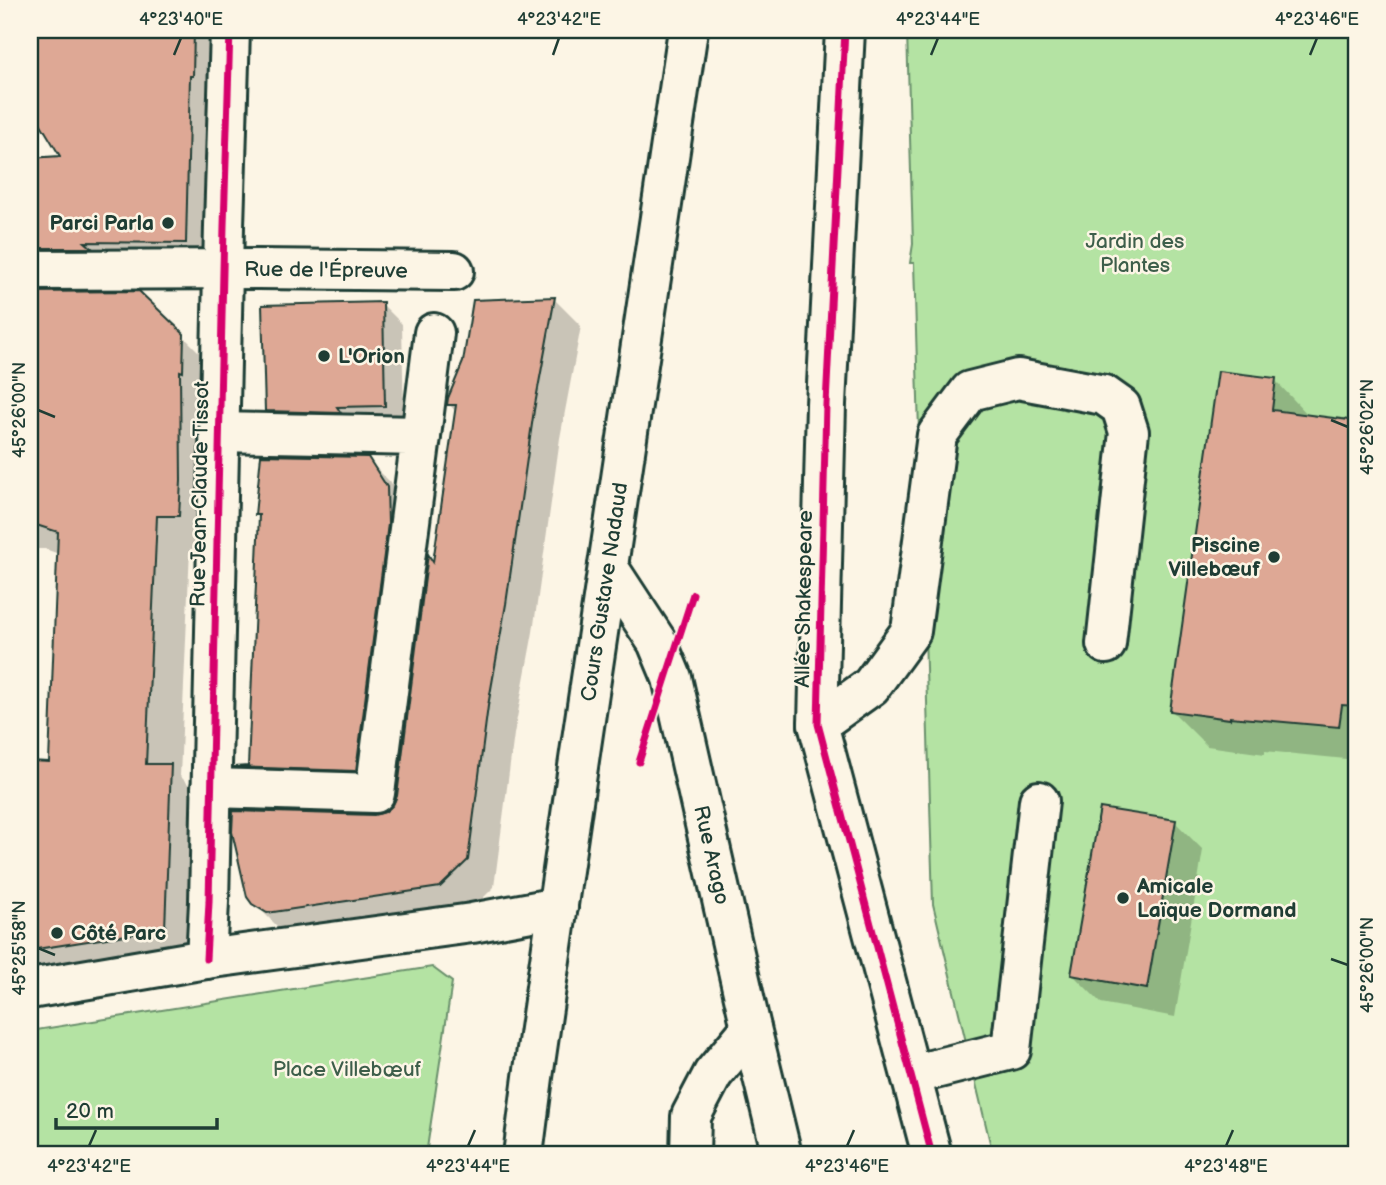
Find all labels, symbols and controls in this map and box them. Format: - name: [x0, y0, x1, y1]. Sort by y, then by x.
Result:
- text: 4°23'40"E: [139, 9, 223, 30]
- text: 4°23'42"E: [517, 9, 601, 30]
- text: 4°23'44"E: [896, 9, 980, 30]
- text: 4°23'46"E: [1275, 9, 1359, 30]
- place label: Parci Parla: [50, 211, 154, 236]
- marker: Parci Parla: [160, 215, 176, 231]
- park label: Jardin des Plantes: [1086, 229, 1184, 278]
- street label: Rue de l'Épreuve: [244, 256, 408, 283]
- place label: L'Orion: [338, 344, 405, 369]
- marker: L'Orion: [316, 348, 332, 364]
- text: 45°26'00"N: [9, 362, 30, 458]
- text: 45°26'02"N: [1357, 379, 1378, 475]
- street label: Rue Jean-Claude Tissot: [186, 380, 214, 607]
- street label: Cours Gustave Nadaud: [575, 481, 633, 703]
- street label: Allée Shakespeare: [790, 510, 818, 688]
- place label: Piscine Villebœuf: [1168, 533, 1261, 582]
- marker: Piscine Villebœuf: [1266, 549, 1282, 565]
- street label: Rue Arago: [689, 803, 735, 907]
- place label: Amicale Laïque Dormand: [1136, 874, 1297, 923]
- marker: Amicale Laïque Dormand: [1115, 890, 1131, 906]
- text: 45°25'58"N: [9, 900, 30, 996]
- text: 45°26'00"N: [1357, 917, 1378, 1013]
- place label: Côté Parc: [71, 921, 166, 946]
- marker: Côté Parc: [49, 925, 65, 941]
- park label: Place Villebœuf: [273, 1057, 422, 1082]
- scale bar: [56, 1087, 217, 1131]
- text: 20 m: [66, 1099, 114, 1124]
- text: 4°23'42"E: [47, 1156, 131, 1177]
- text: 4°23'44"E: [426, 1156, 510, 1177]
- text: 4°23'46"E: [805, 1156, 889, 1177]
- text: 4°23'48"E: [1184, 1156, 1268, 1177]

